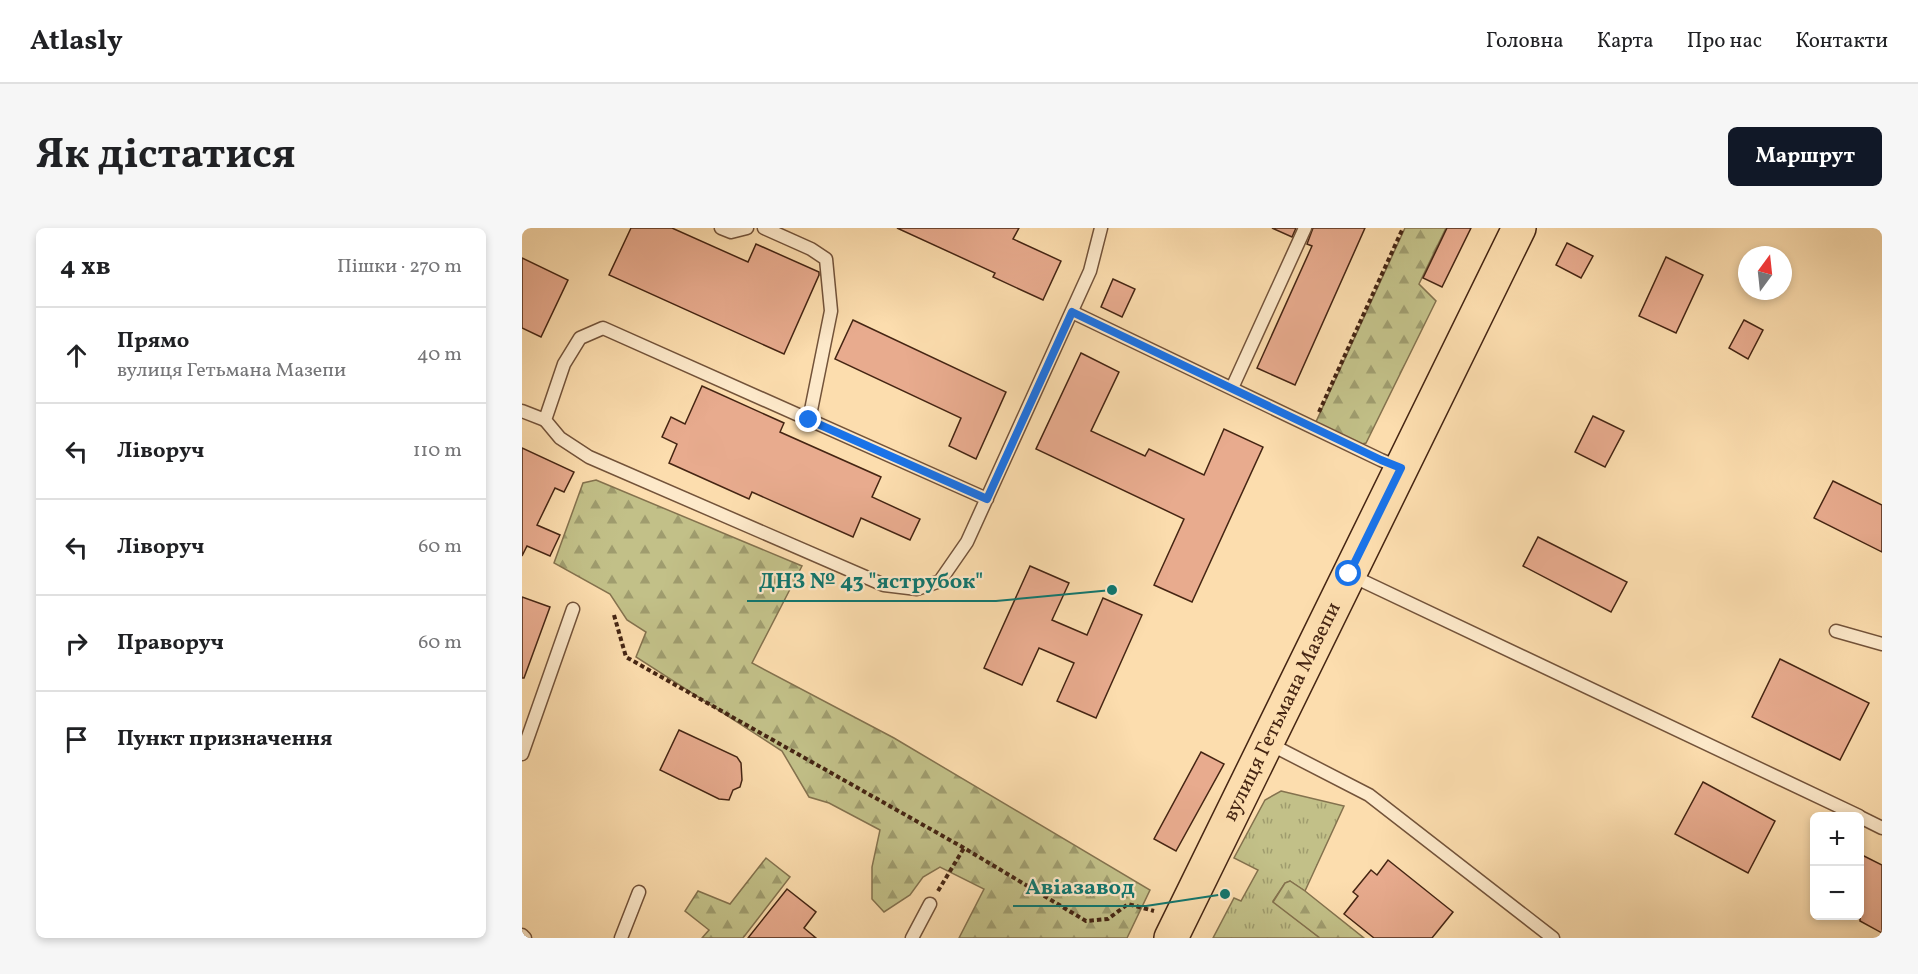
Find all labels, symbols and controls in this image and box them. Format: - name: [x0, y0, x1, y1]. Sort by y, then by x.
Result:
- text: Atlasly: [30, 22, 123, 61]
- text: Головна: [1486, 27, 1564, 56]
- text: Карта: [1597, 27, 1654, 56]
- text: Про нас: [1687, 27, 1762, 56]
- text: Контакти: [1795, 27, 1888, 56]
- text: Як дістатися: [36, 127, 296, 186]
- button: Маршрут: [1728, 127, 1882, 186]
- north arrow: [1738, 246, 1792, 300]
- text: 4 хв: [60, 249, 111, 285]
- text: Пішки · 270 m: [337, 253, 462, 281]
- text: Прямо: [117, 326, 189, 357]
- icon: ahead: [60, 339, 93, 372]
- text: 40 m: [417, 341, 462, 369]
- text: вулиця Гетьмана Мазепи: [117, 357, 346, 385]
- route end: [795, 406, 821, 432]
- icon: left: [60, 435, 93, 468]
- text: Ліворуч: [117, 436, 204, 467]
- text: 110 m: [413, 437, 462, 465]
- icon: left: [60, 531, 93, 564]
- text: Ліворуч: [117, 532, 204, 563]
- text: 60 m: [418, 533, 462, 561]
- route start: [1335, 560, 1361, 586]
- callout: ДНЗ № 43 "яструбок": [747, 561, 996, 601]
- text: ДНЗ № 43 "яструбок": [759, 567, 983, 598]
- street label: вулиця Гетьмана Мазепи: [1216, 597, 1348, 826]
- icon: right: [60, 627, 93, 660]
- text: Праворуч: [117, 628, 224, 659]
- text: 60 m: [418, 629, 462, 657]
- icon: arrive: [60, 723, 93, 756]
- text: Пункт призначення: [117, 724, 333, 755]
- map controls: [1810, 812, 1864, 920]
- button: +: [1810, 812, 1864, 866]
- callout: Авіазавод: [1013, 866, 1146, 906]
- button: −: [1810, 866, 1864, 920]
- text: Авіазавод: [1025, 873, 1135, 904]

